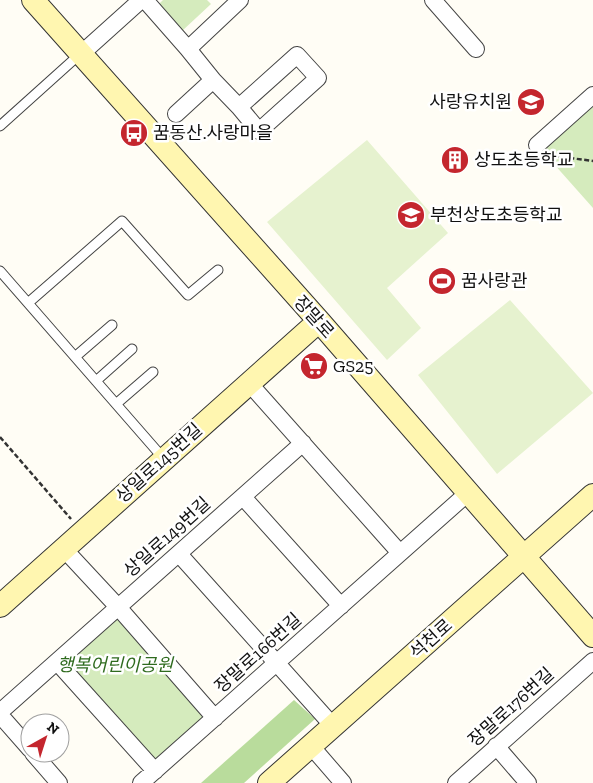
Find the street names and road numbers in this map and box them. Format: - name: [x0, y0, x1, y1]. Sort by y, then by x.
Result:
- street label: 장말로: [289, 291, 339, 343]
- street label: 상일로145번길: [111, 418, 207, 508]
- street label: 상일로149번길: [119, 492, 215, 582]
- street label: 장말로166번길: [210, 608, 306, 698]
- street label: 석천로: [405, 614, 457, 664]
- street label: 장말로176번길: [464, 663, 558, 751]

